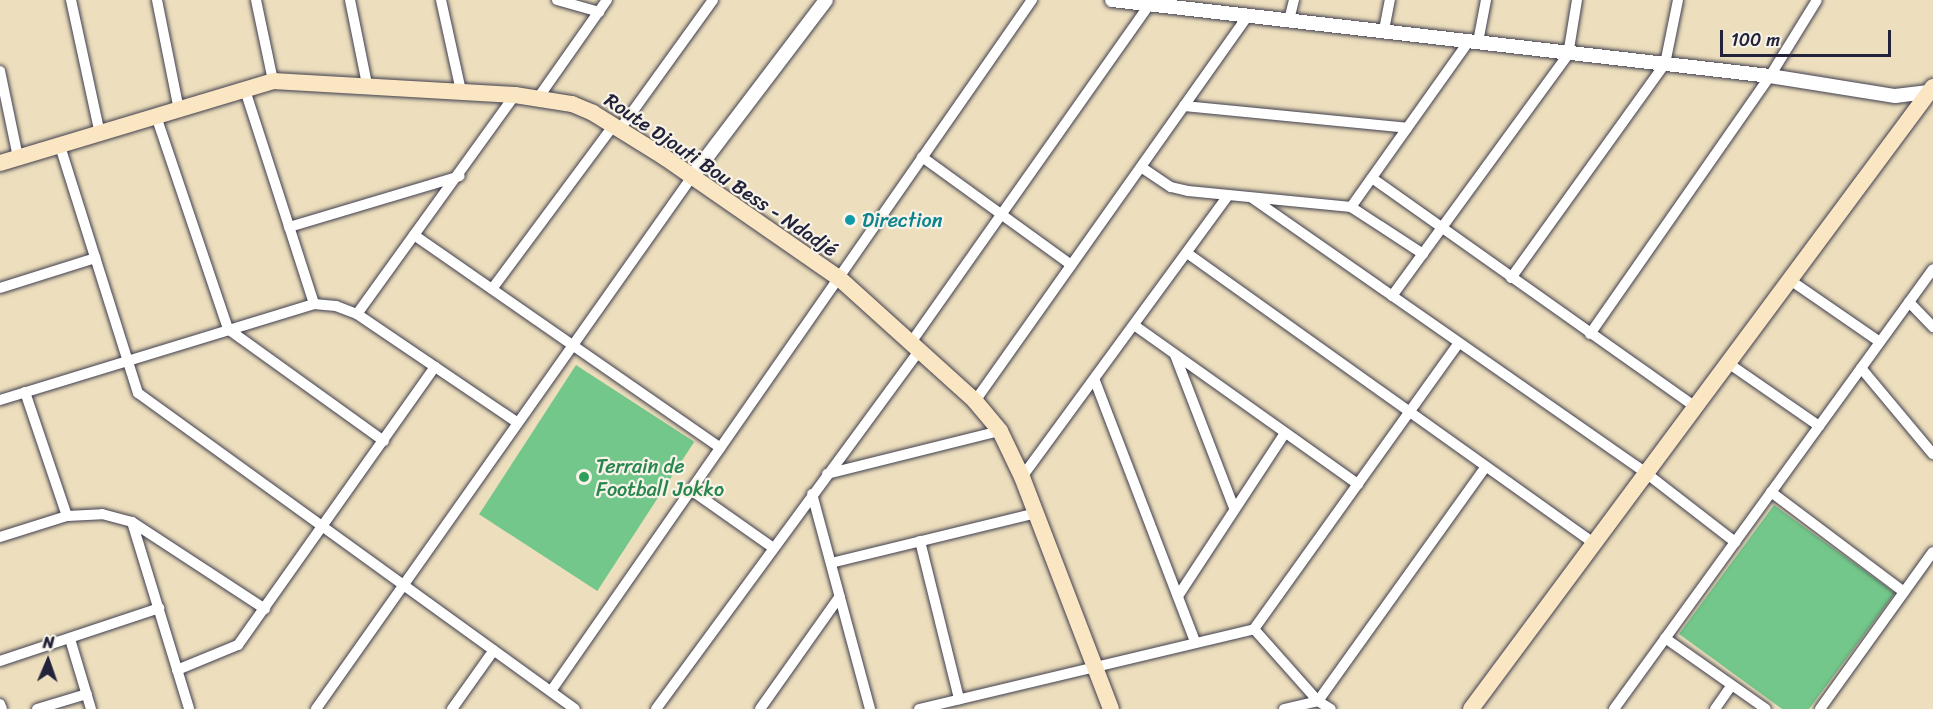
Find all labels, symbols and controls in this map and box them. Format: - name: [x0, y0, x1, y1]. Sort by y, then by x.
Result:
- scale bar: [1723, 18, 1894, 56]
- text: 100 m: [1731, 24, 1780, 56]
- street label: Route Djouti Bou Bess - Ndadjé: [600, 88, 842, 262]
- place label: Direction: [862, 208, 942, 232]
- marker: Direction: [843, 213, 857, 227]
- place label: Terrain de Football Jokko: [596, 454, 724, 501]
- marker: Terrain de Football Jokko: [577, 470, 591, 484]
- text: N: [43, 628, 55, 657]
- north arrow: [18, 631, 78, 691]

